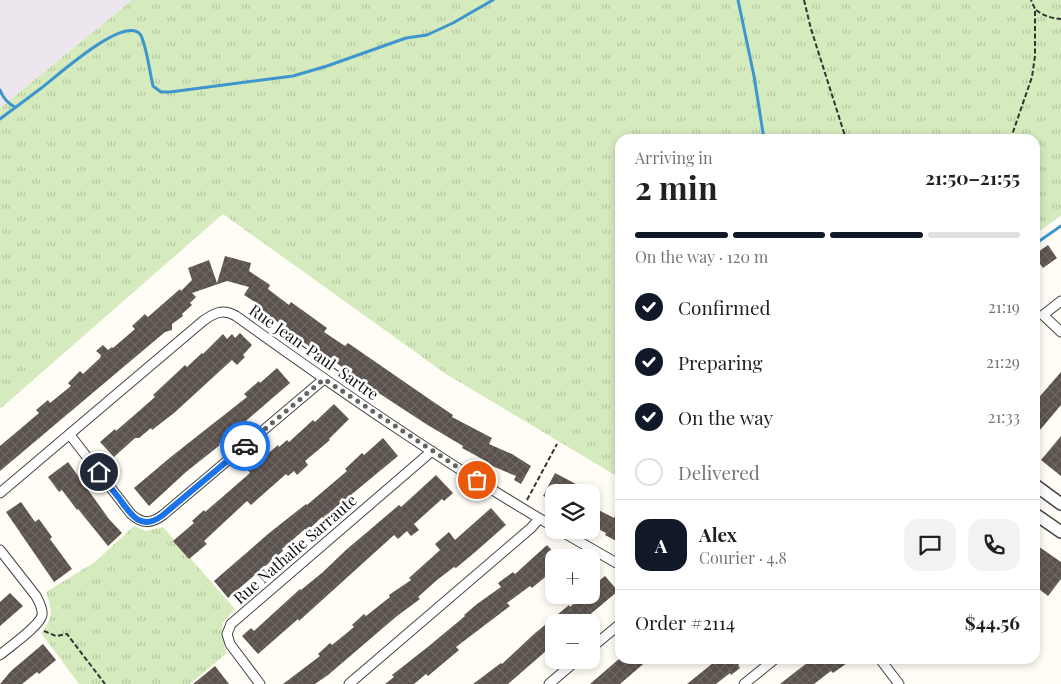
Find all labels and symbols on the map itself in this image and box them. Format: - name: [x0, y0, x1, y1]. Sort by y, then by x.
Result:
- street label: Rue Jean-Paul-Sartre: [245, 299, 383, 404]
- courier: [220, 421, 270, 471]
- pin: [78, 451, 120, 493]
- pin: [456, 459, 498, 501]
- street label: Rue Nathalie Sarraute: [229, 489, 361, 608]

